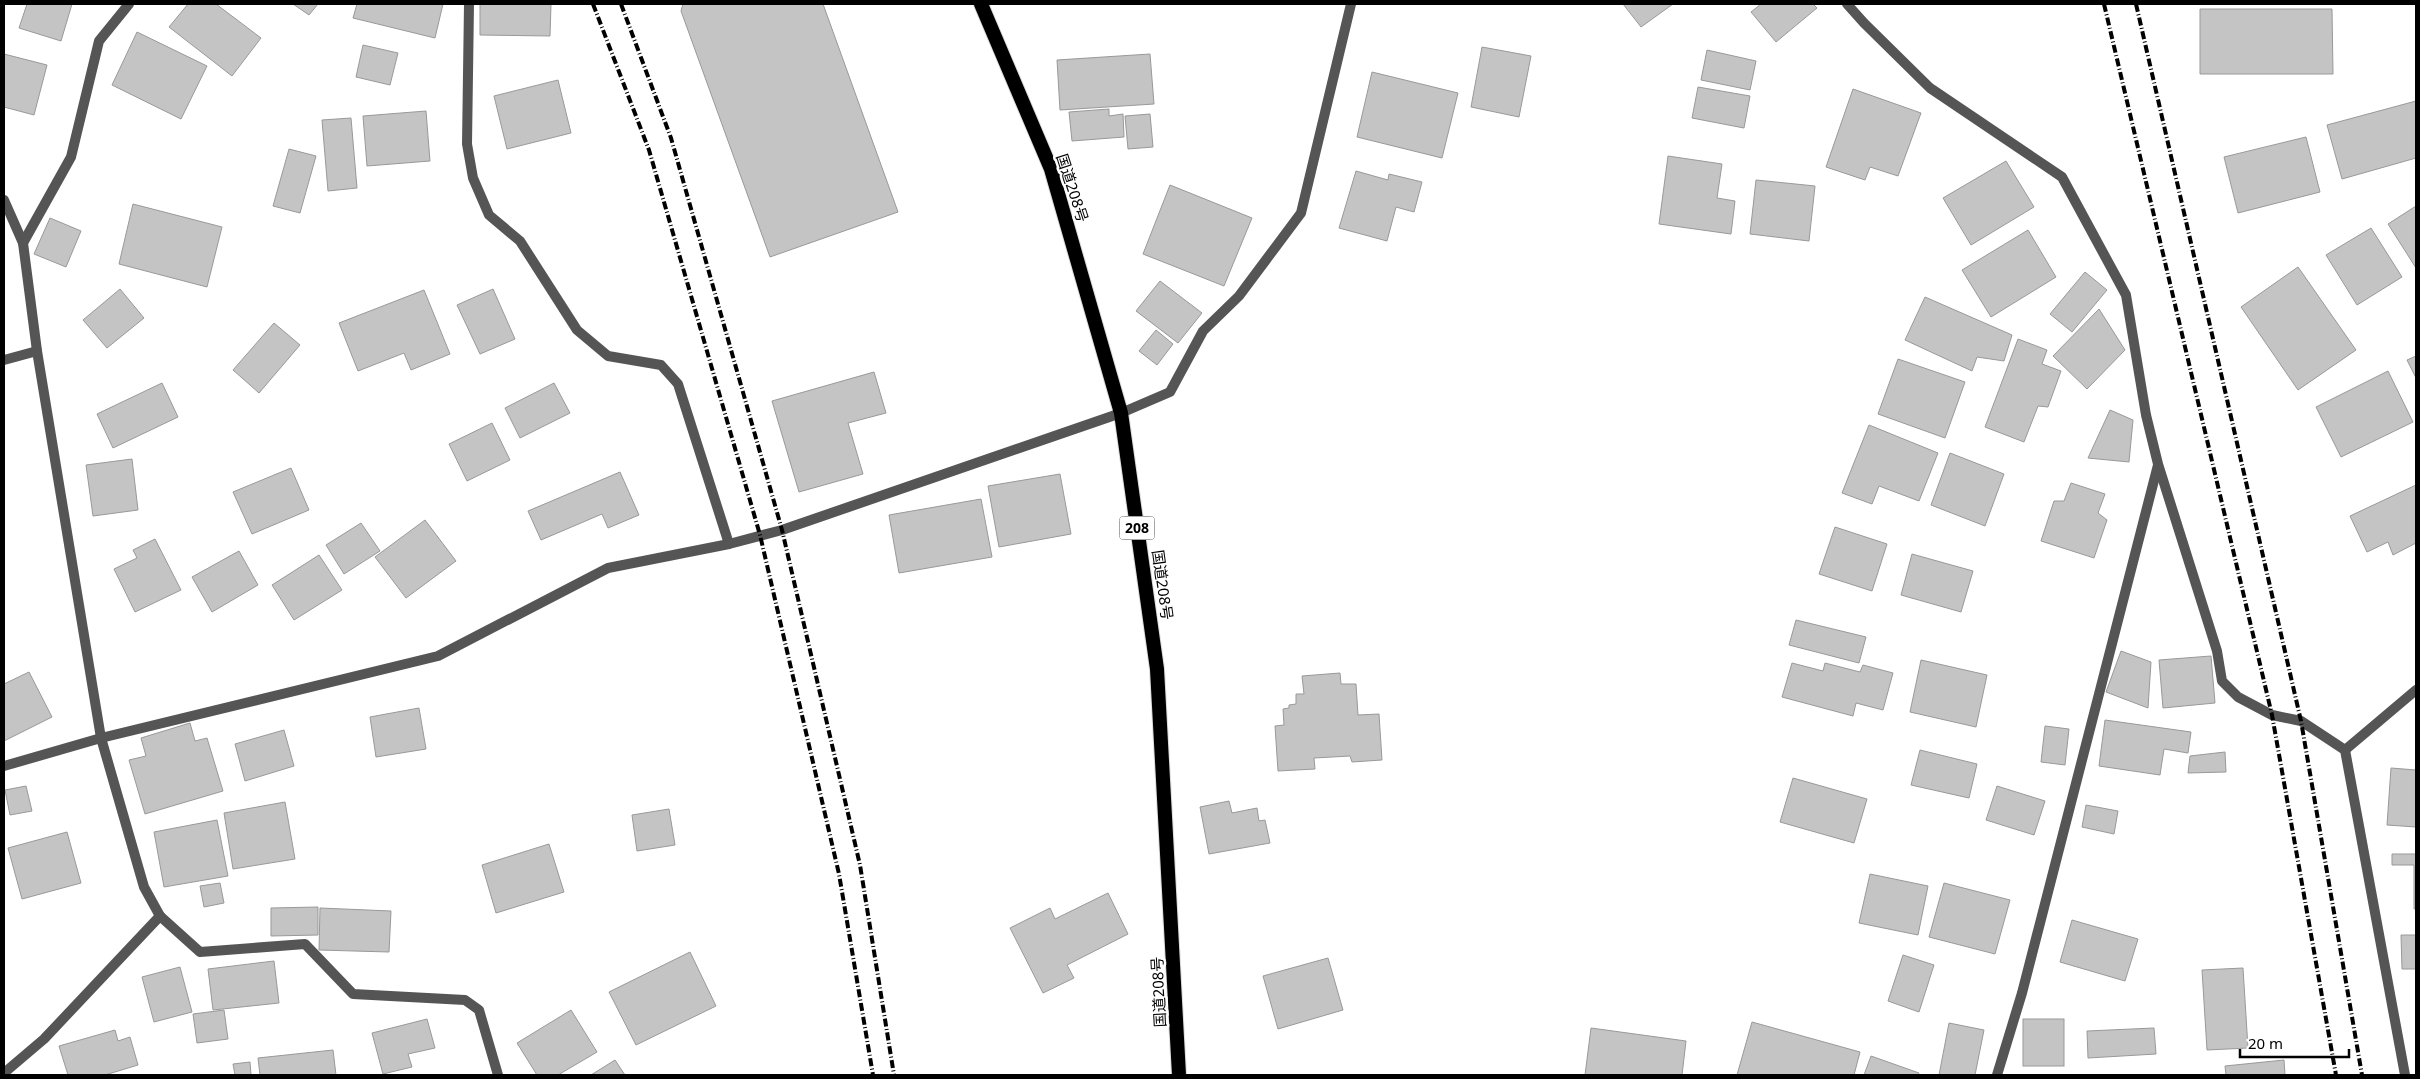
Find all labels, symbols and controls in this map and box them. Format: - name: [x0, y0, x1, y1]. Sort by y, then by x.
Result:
- street label: 国道208号: [1053, 151, 1093, 224]
- road number: 208: [1120, 516, 1154, 540]
- street label: 国道208号: [1148, 548, 1178, 621]
- street label: 国道208号: [1146, 956, 1170, 1028]
- scale bar: [2240, 1026, 2349, 1058]
- text: 20 m: [2248, 1033, 2283, 1053]

